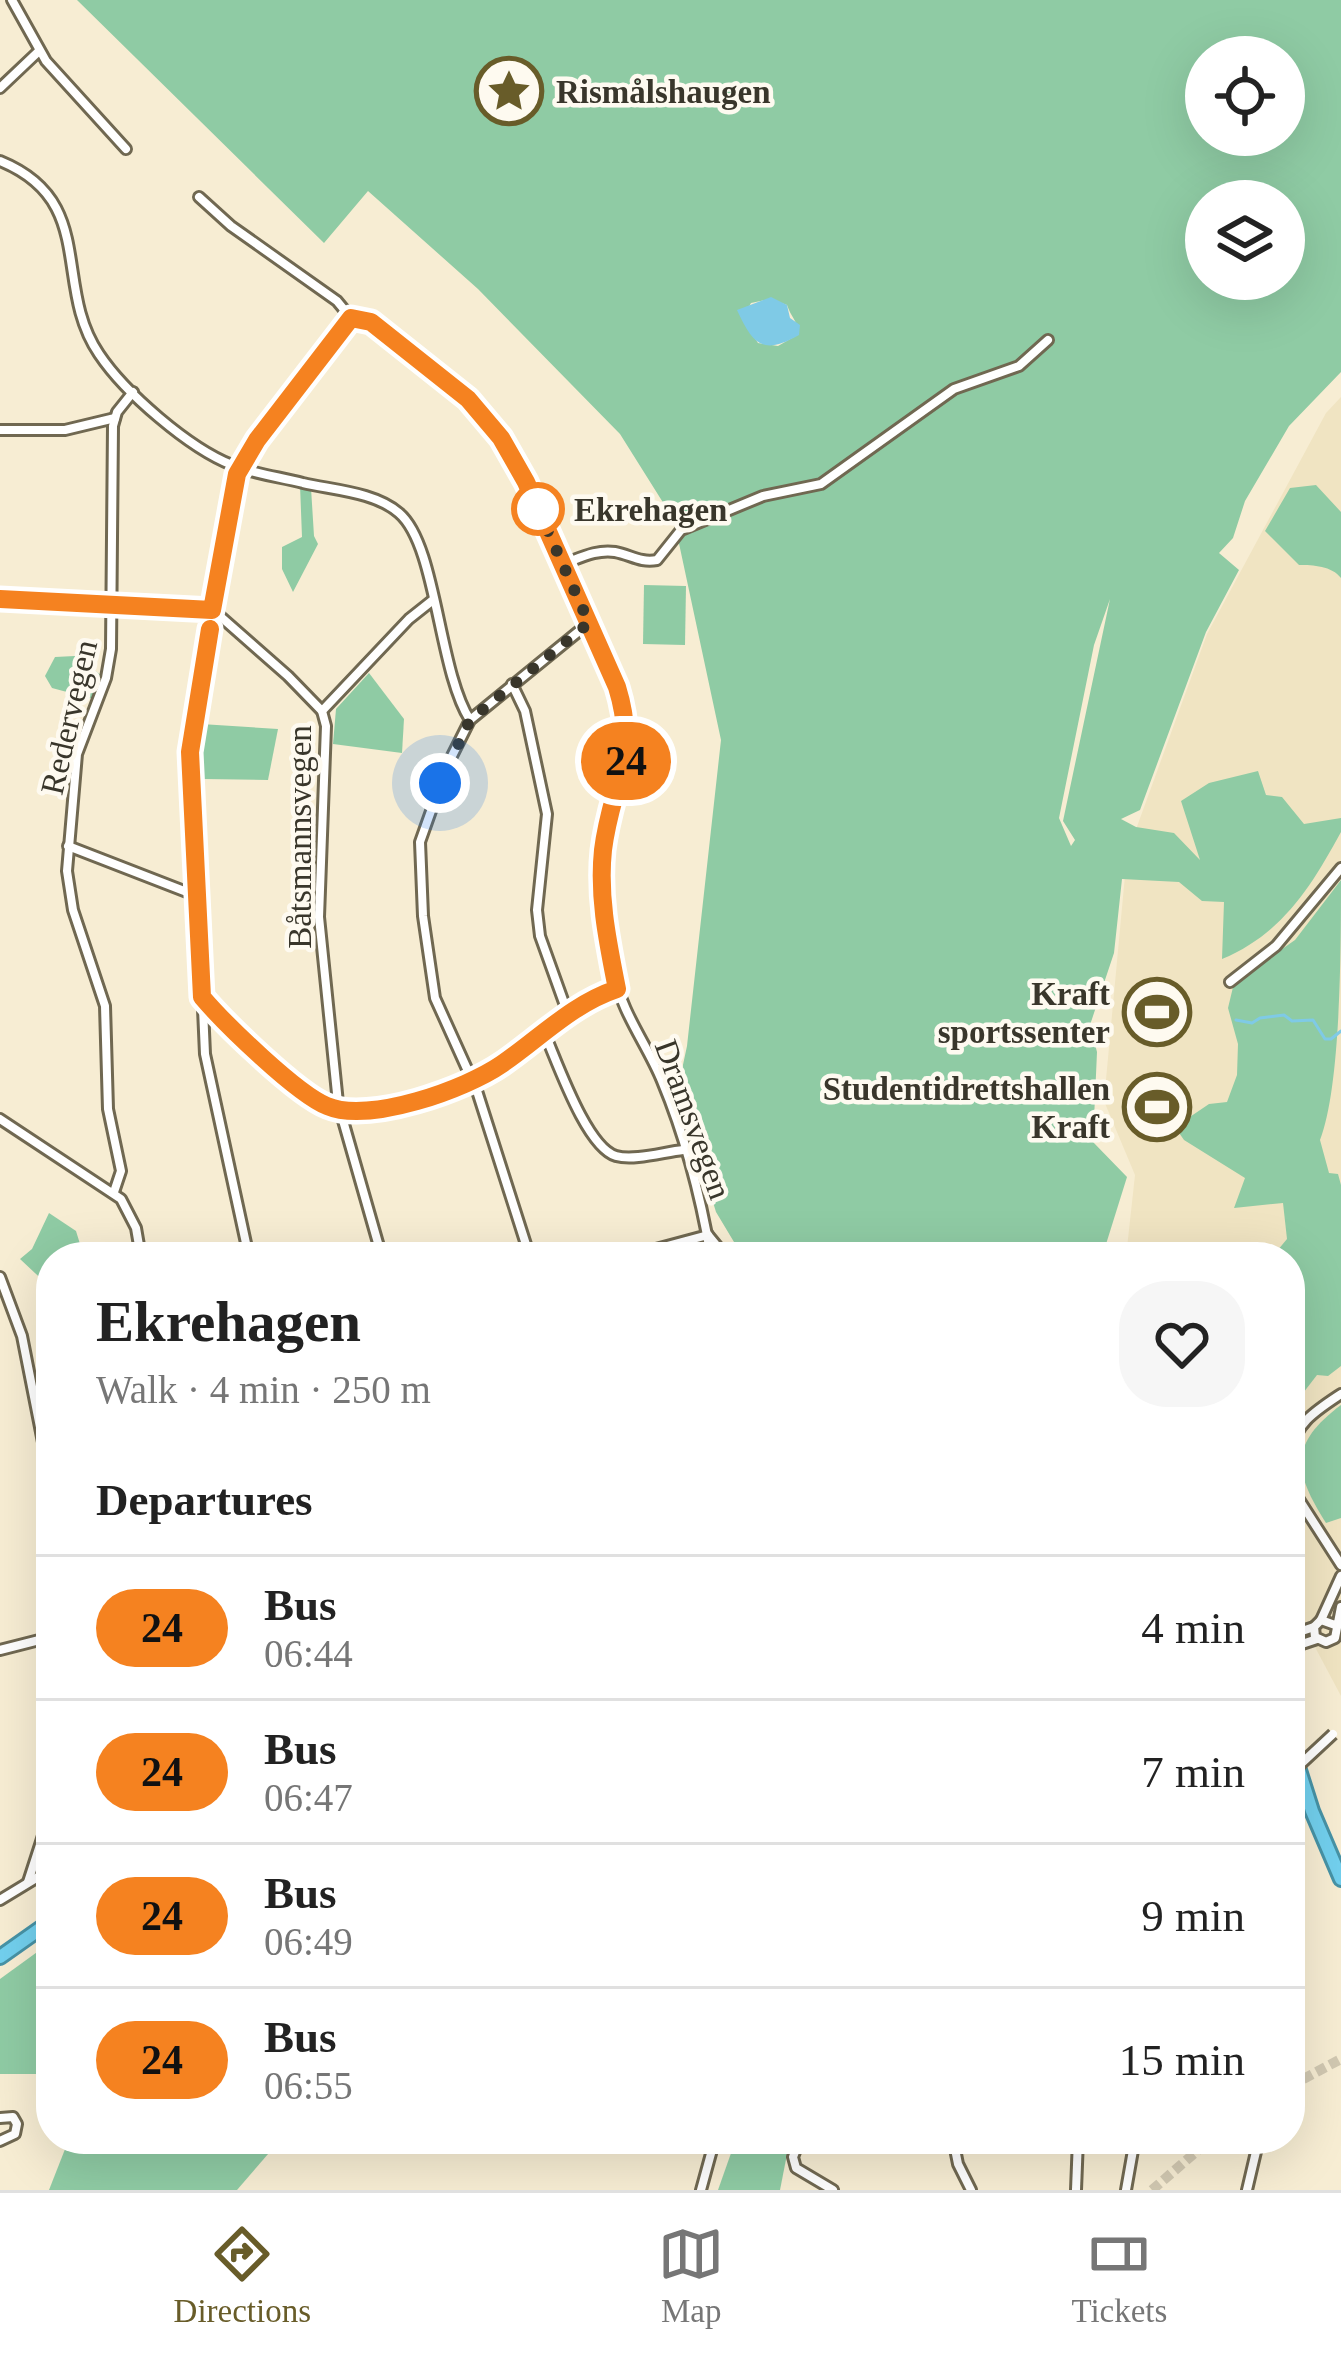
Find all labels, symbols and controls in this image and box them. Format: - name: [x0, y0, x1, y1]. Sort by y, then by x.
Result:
- map controls: [1185, 36, 1305, 300]
- button: locate: [1185, 36, 1305, 156]
- place icon: Rismålshaugen: [474, 56, 544, 126]
- place label: Rismålshaugen: [556, 74, 771, 110]
- button: layers: [1185, 180, 1305, 300]
- marker: Ekrehagen: [513, 484, 563, 534]
- place label: Ekrehagen: [574, 492, 727, 528]
- street label: Redervegen: [34, 636, 104, 798]
- line badge: 24: [572, 722, 680, 800]
- street label: Båtsmannsvegen: [282, 725, 318, 949]
- text: 24: [605, 738, 647, 784]
- your location: [410, 753, 470, 813]
- place label: Kraft sportssenter: [938, 976, 1110, 1050]
- sports icon: Kraft sportssenter: [1122, 977, 1192, 1047]
- street label: Dramsvegen: [648, 1035, 738, 1204]
- place label: Studentidrettshallen Kraft: [823, 1071, 1110, 1145]
- sports icon: Studentidrettshallen Kraft: [1122, 1072, 1192, 1142]
- button: heart: [1119, 1281, 1245, 1407]
- text: Ekrehagen: [96, 1290, 361, 1353]
- text: Walk · 4 min · 250 m: [96, 1368, 431, 1411]
- text: Departures: [96, 1475, 313, 1525]
- text: Bus: [264, 1580, 337, 1630]
- text: 4 min: [1141, 1603, 1245, 1653]
- text: 24: [141, 1605, 183, 1651]
- text: 06:44: [264, 1632, 353, 1675]
- text: Bus: [264, 1724, 337, 1774]
- text: 7 min: [1141, 1747, 1245, 1797]
- text: 24: [141, 1749, 183, 1795]
- text: 06:47: [264, 1776, 353, 1819]
- text: Bus: [264, 1868, 337, 1918]
- text: 9 min: [1141, 1891, 1245, 1941]
- text: 24: [141, 1893, 183, 1939]
- text: 06:49: [264, 1920, 353, 1963]
- text: Bus: [264, 2012, 337, 2062]
- text: 15 min: [1119, 2035, 1245, 2085]
- text: 24: [141, 2037, 183, 2083]
- text: 06:55: [264, 2064, 353, 2107]
- tab: Directions: [174, 2221, 311, 2330]
- tab: Map: [658, 2221, 724, 2330]
- tab: Tickets: [1071, 2221, 1167, 2330]

